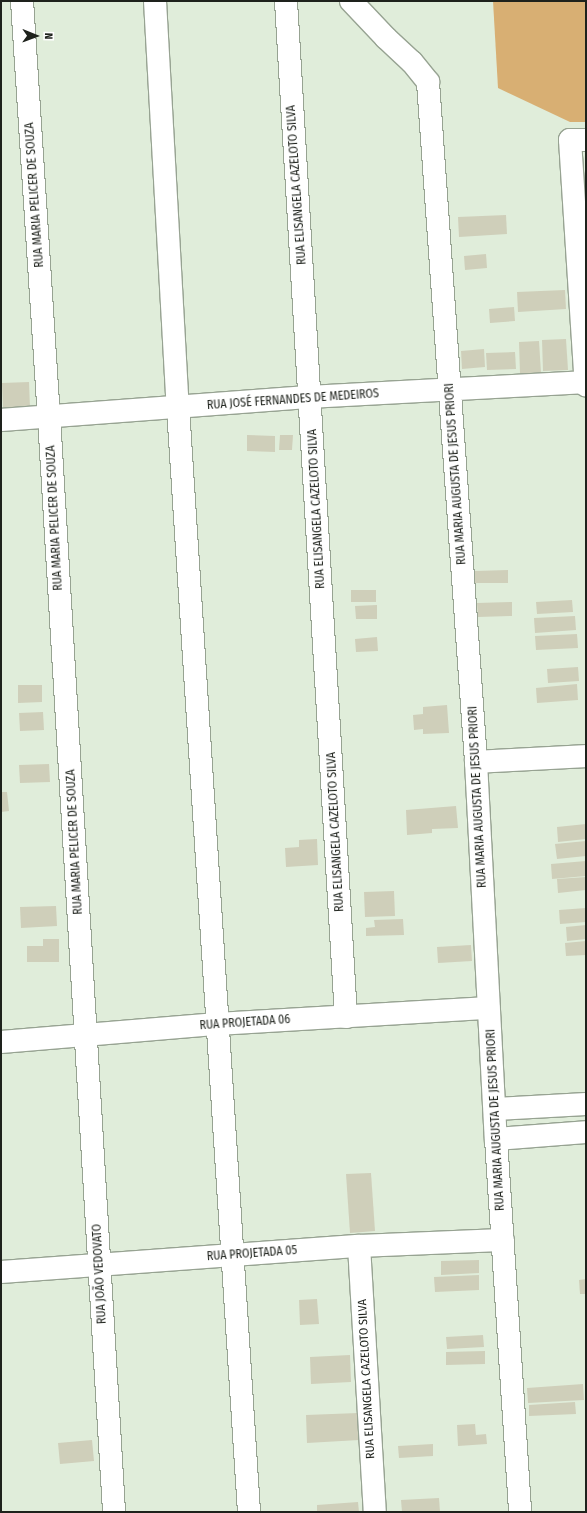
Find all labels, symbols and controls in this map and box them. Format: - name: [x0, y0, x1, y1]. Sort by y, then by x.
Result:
- north arrow: [16, 16, 56, 56]
- text: N: [42, 33, 55, 40]
- street label: RUA ELISANGELA CAZELOTO SILVA: [284, 105, 310, 265]
- street label: RUA MARIA PELICER DE SOUZA: [23, 122, 47, 268]
- street label: RUA MARIA AUGUSTA DE JESUS PRIORI: [442, 383, 470, 565]
- street label: RUA JOSÉ FERNANDES DE MEDEIROS: [206, 387, 380, 413]
- street label: RUA ELISANGELA CAZELOTO SILVA: [306, 429, 328, 589]
- street label: RUA MARIA PELICER DE SOUZA: [44, 445, 66, 591]
- street label: RUA MARIA AUGUSTA DE JESUS PRIORI: [466, 706, 490, 888]
- street label: RUA ELISANGELA CAZELOTO SILVA: [325, 752, 347, 912]
- street label: RUA MARIA PELICER DE SOUZA: [64, 769, 86, 915]
- street label: RUA PROJETADA 06: [199, 1013, 291, 1033]
- street label: RUA MARIA AUGUSTA DE JESUS PRIORI: [484, 1029, 508, 1211]
- street label: RUA JOÃO VEDOVATO: [90, 1224, 110, 1324]
- street label: RUA PROJETADA 05: [206, 1244, 298, 1264]
- street label: RUA ELISANGELA CAZELOTO SILVA: [356, 1299, 378, 1459]

